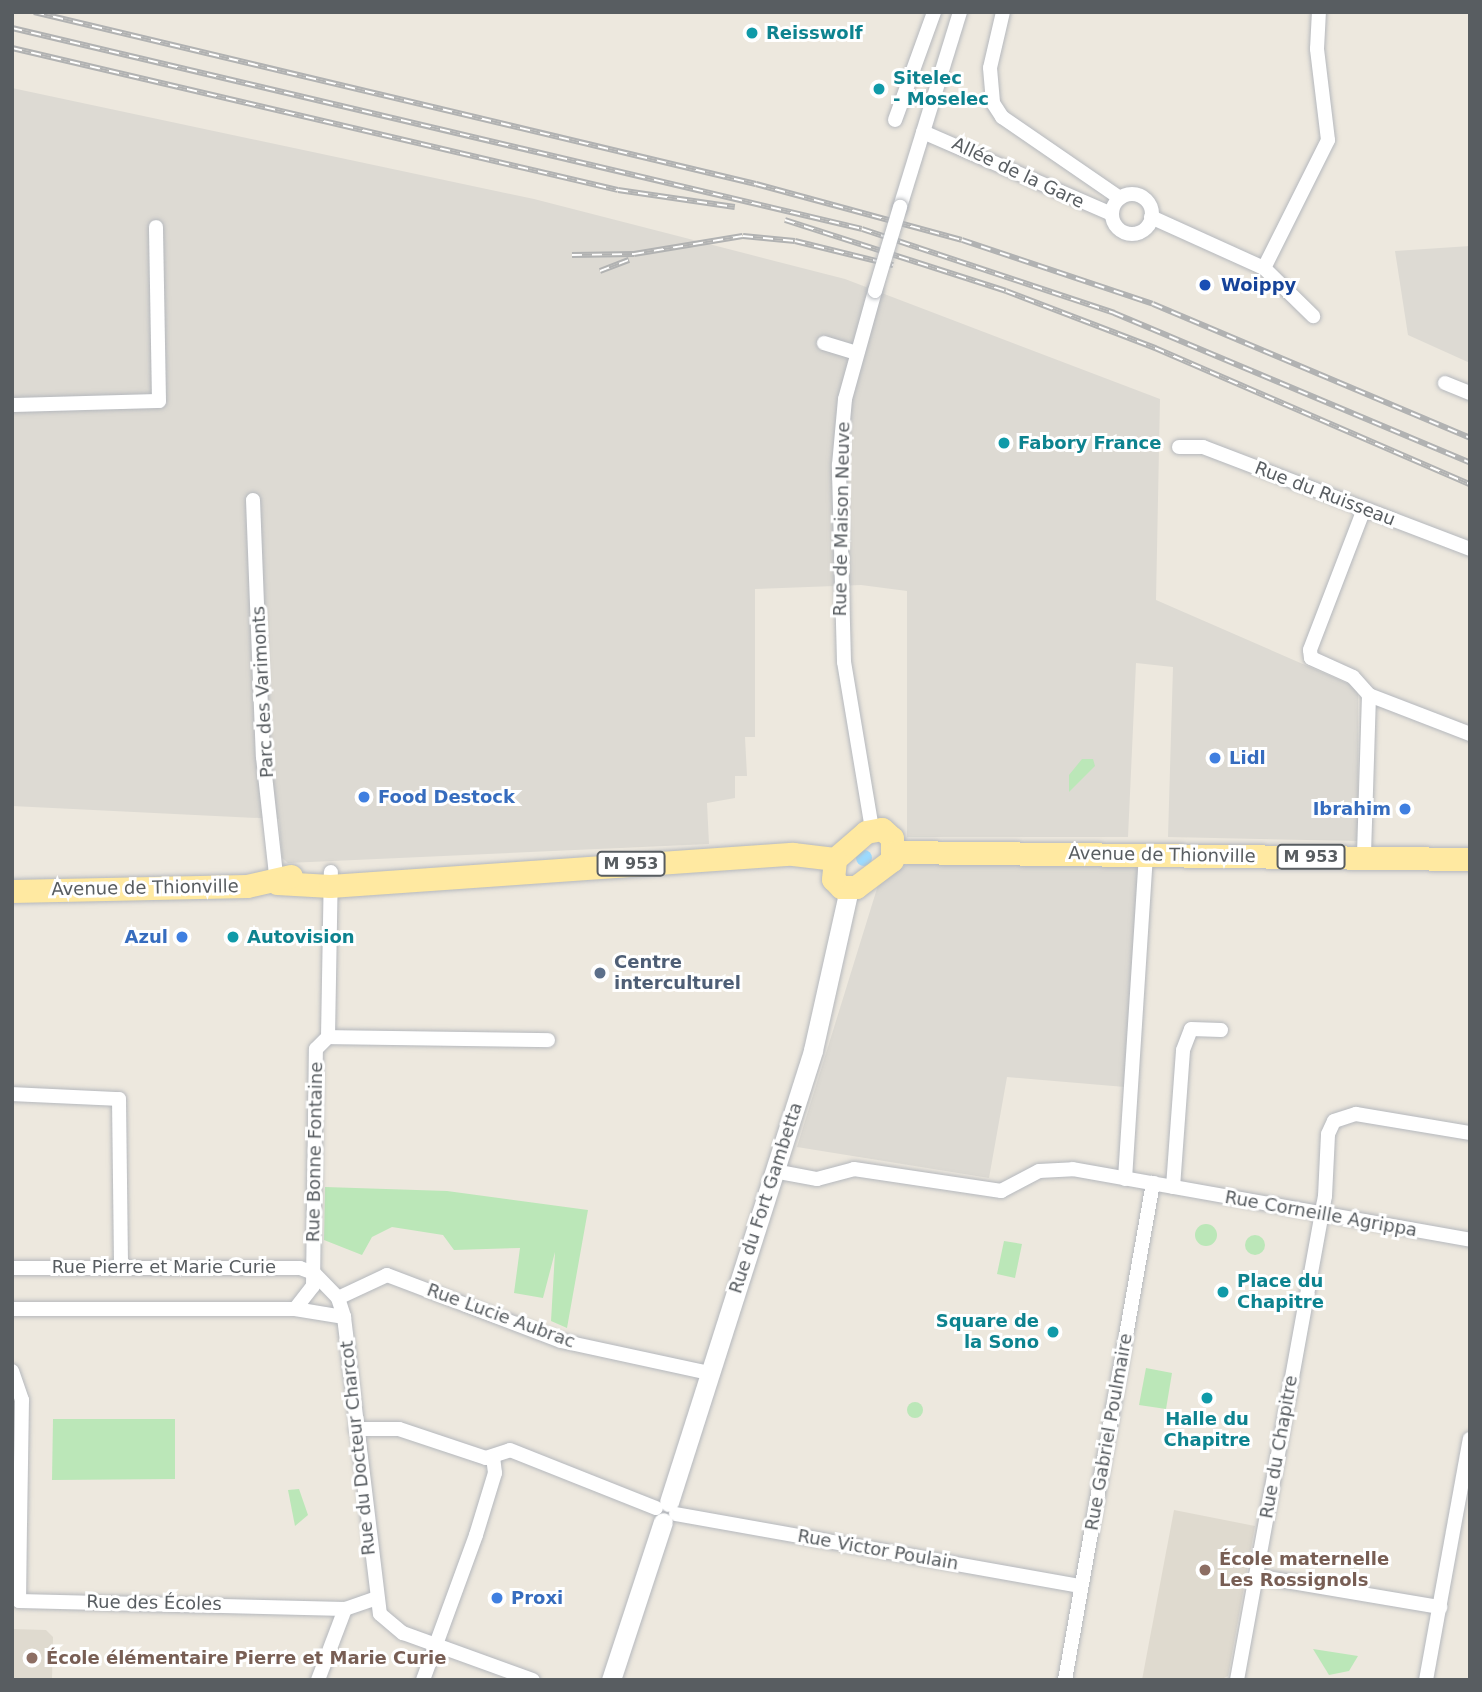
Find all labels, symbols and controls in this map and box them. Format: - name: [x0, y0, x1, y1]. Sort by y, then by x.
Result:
- place label: Reisswolf: [766, 22, 863, 44]
- marker: Reisswolf: [744, 25, 760, 41]
- place label: Sitelec - Moselec: [893, 68, 989, 110]
- marker: Sitelec - Moselec: [871, 81, 887, 97]
- street label: Allée de la Gare: [949, 133, 1087, 213]
- place label: Woippy: [1221, 274, 1296, 296]
- marker: Woippy: [1195, 275, 1215, 295]
- street label: Rue de Maison Neuve: [830, 421, 854, 617]
- place label: Fabory France: [1018, 432, 1161, 454]
- marker: Fabory France: [996, 435, 1012, 451]
- street label: Rue du Ruisseau: [1252, 457, 1398, 531]
- street label: Parc des Varimonts: [248, 606, 278, 778]
- place label: Lidl: [1229, 747, 1266, 769]
- marker: Lidl: [1207, 750, 1223, 766]
- place label: Food Destock: [378, 786, 515, 808]
- marker: Food Destock: [356, 789, 372, 805]
- place label: Ibrahim: [1313, 798, 1391, 820]
- marker: Ibrahim: [1397, 801, 1413, 817]
- street label: Avenue de Thionville: [1068, 843, 1256, 867]
- road number: M 953: [1276, 844, 1346, 870]
- road number: M 953: [596, 852, 666, 876]
- street label: Avenue de Thionville: [51, 876, 239, 900]
- place label: Azul: [125, 926, 168, 948]
- place label: Autovision: [247, 926, 355, 948]
- marker: Azul: [174, 929, 190, 945]
- marker: Autovision: [225, 929, 241, 945]
- place label: Centre interculturel: [614, 952, 741, 995]
- marker: Centre interculturel: [592, 965, 608, 981]
- street label: Rue Bonne Fontaine: [303, 1062, 327, 1242]
- street label: Rue du Fort Gambetta: [725, 1100, 807, 1296]
- street label: Rue Corneille Agrippa: [1223, 1186, 1419, 1242]
- street label: Rue Pierre et Marie Curie: [52, 1256, 276, 1278]
- place label: Place du Chapitre: [1237, 1271, 1324, 1314]
- street label: Rue Lucie Aubrac: [424, 1279, 578, 1353]
- marker: Place du Chapitre: [1215, 1284, 1231, 1300]
- place label: Square de la Sono: [936, 1311, 1039, 1354]
- marker: Square de la Sono: [1045, 1324, 1061, 1340]
- street label: Rue Gabriel Poulmaire: [1081, 1332, 1137, 1532]
- street label: Rue du Docteur Charcot: [336, 1340, 380, 1556]
- street label: Rue du Chapitre: [1256, 1374, 1302, 1520]
- marker: Halle du Chapitre: [1199, 1390, 1215, 1406]
- place label: Halle du Chapitre: [1164, 1409, 1250, 1452]
- street label: Rue Victor Poulain: [796, 1525, 960, 1575]
- place label: École maternelle Les Rossignols: [1219, 1549, 1389, 1592]
- marker: École maternelle Les Rossignols: [1197, 1562, 1213, 1578]
- place label: Proxi: [511, 1587, 563, 1609]
- marker: Proxi: [489, 1590, 505, 1606]
- street label: Rue des Écoles: [86, 1591, 222, 1615]
- place label: École élémentaire Pierre et Marie Curie: [46, 1647, 446, 1669]
- marker: École élémentaire Pierre et Marie Curie: [24, 1650, 40, 1666]

